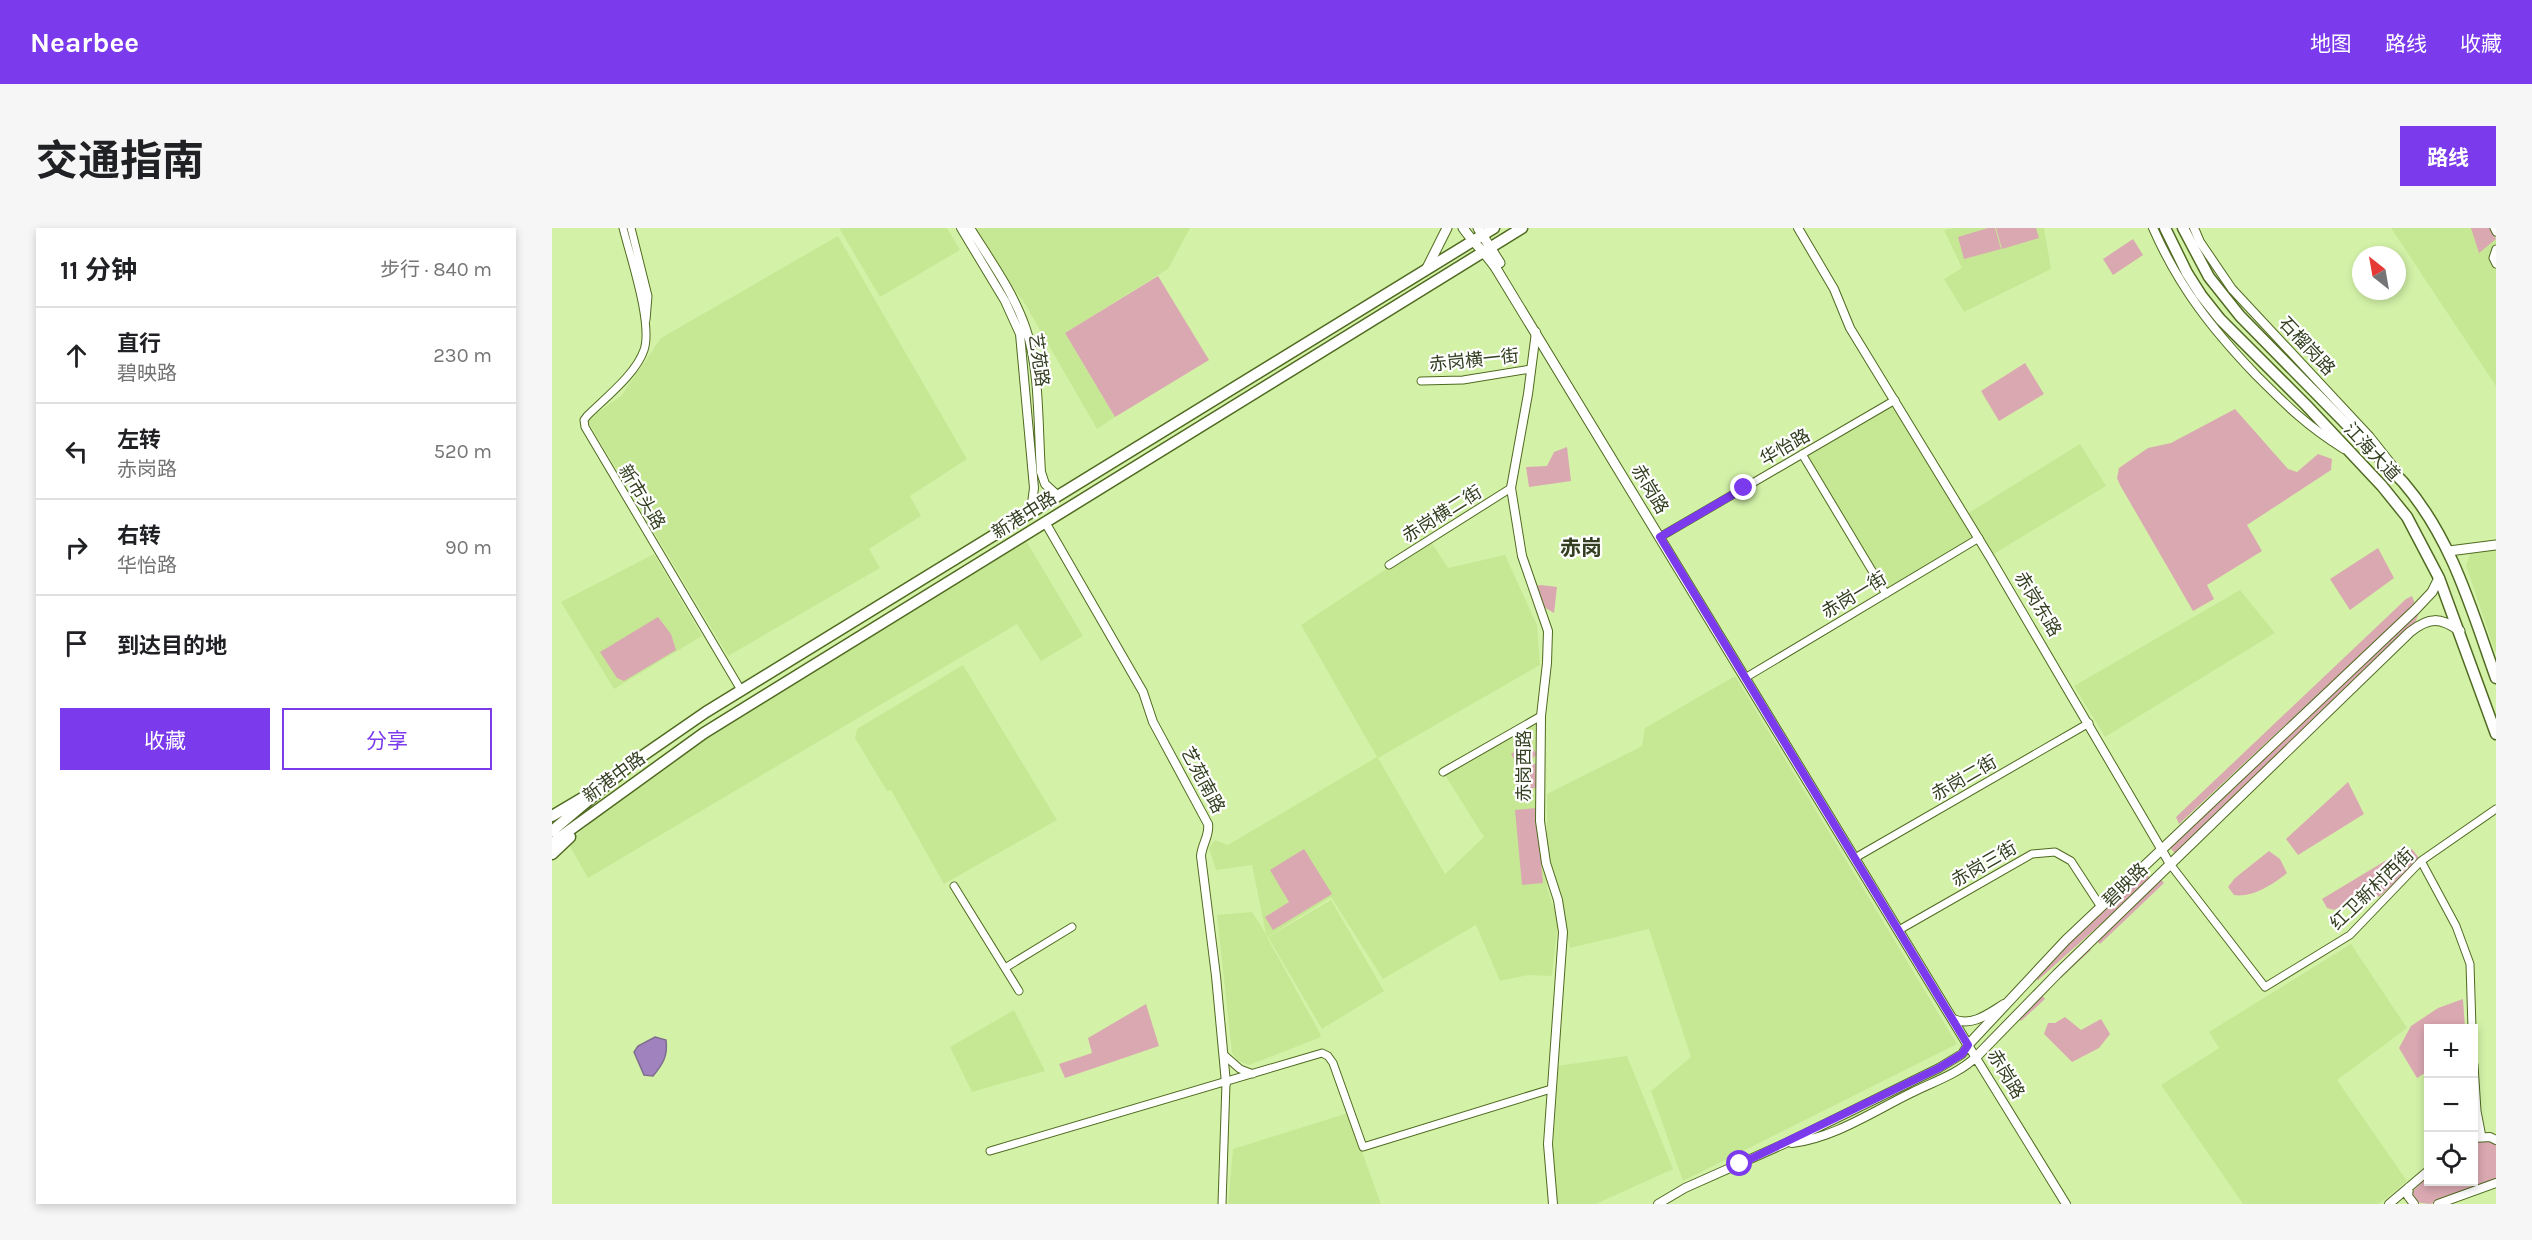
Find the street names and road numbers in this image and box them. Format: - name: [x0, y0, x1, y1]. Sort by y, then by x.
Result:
- street label: 石榴岗路: [2274, 312, 2340, 380]
- street label: 艺苑路: [1024, 332, 1054, 388]
- street label: 赤岗横一街: [1428, 344, 1520, 376]
- street label: 江海大道: [2339, 418, 2405, 486]
- street label: 华怡路: [1756, 424, 1814, 470]
- street label: 新市头路: [614, 460, 670, 534]
- street label: 赤岗路: [1627, 460, 1673, 518]
- street label: 赤岗横二街: [1398, 481, 1486, 547]
- street label: 新港中路: [988, 487, 1060, 543]
- street label: 赤岗一街: [1817, 567, 1891, 623]
- street label: 赤岗东路: [2010, 567, 2066, 641]
- street label: 赤岗西路: [1513, 730, 1535, 802]
- street label: 艺苑南路: [1176, 743, 1230, 817]
- street label: 新港中路: [578, 747, 650, 807]
- street label: 赤岗二街: [1927, 750, 2001, 806]
- street label: 赤岗三街: [1947, 836, 2021, 892]
- street label: 红卫新村西街: [2326, 844, 2418, 934]
- street label: 碧映路: [2098, 858, 2152, 912]
- street label: 赤岗路: [1983, 1045, 2029, 1103]

